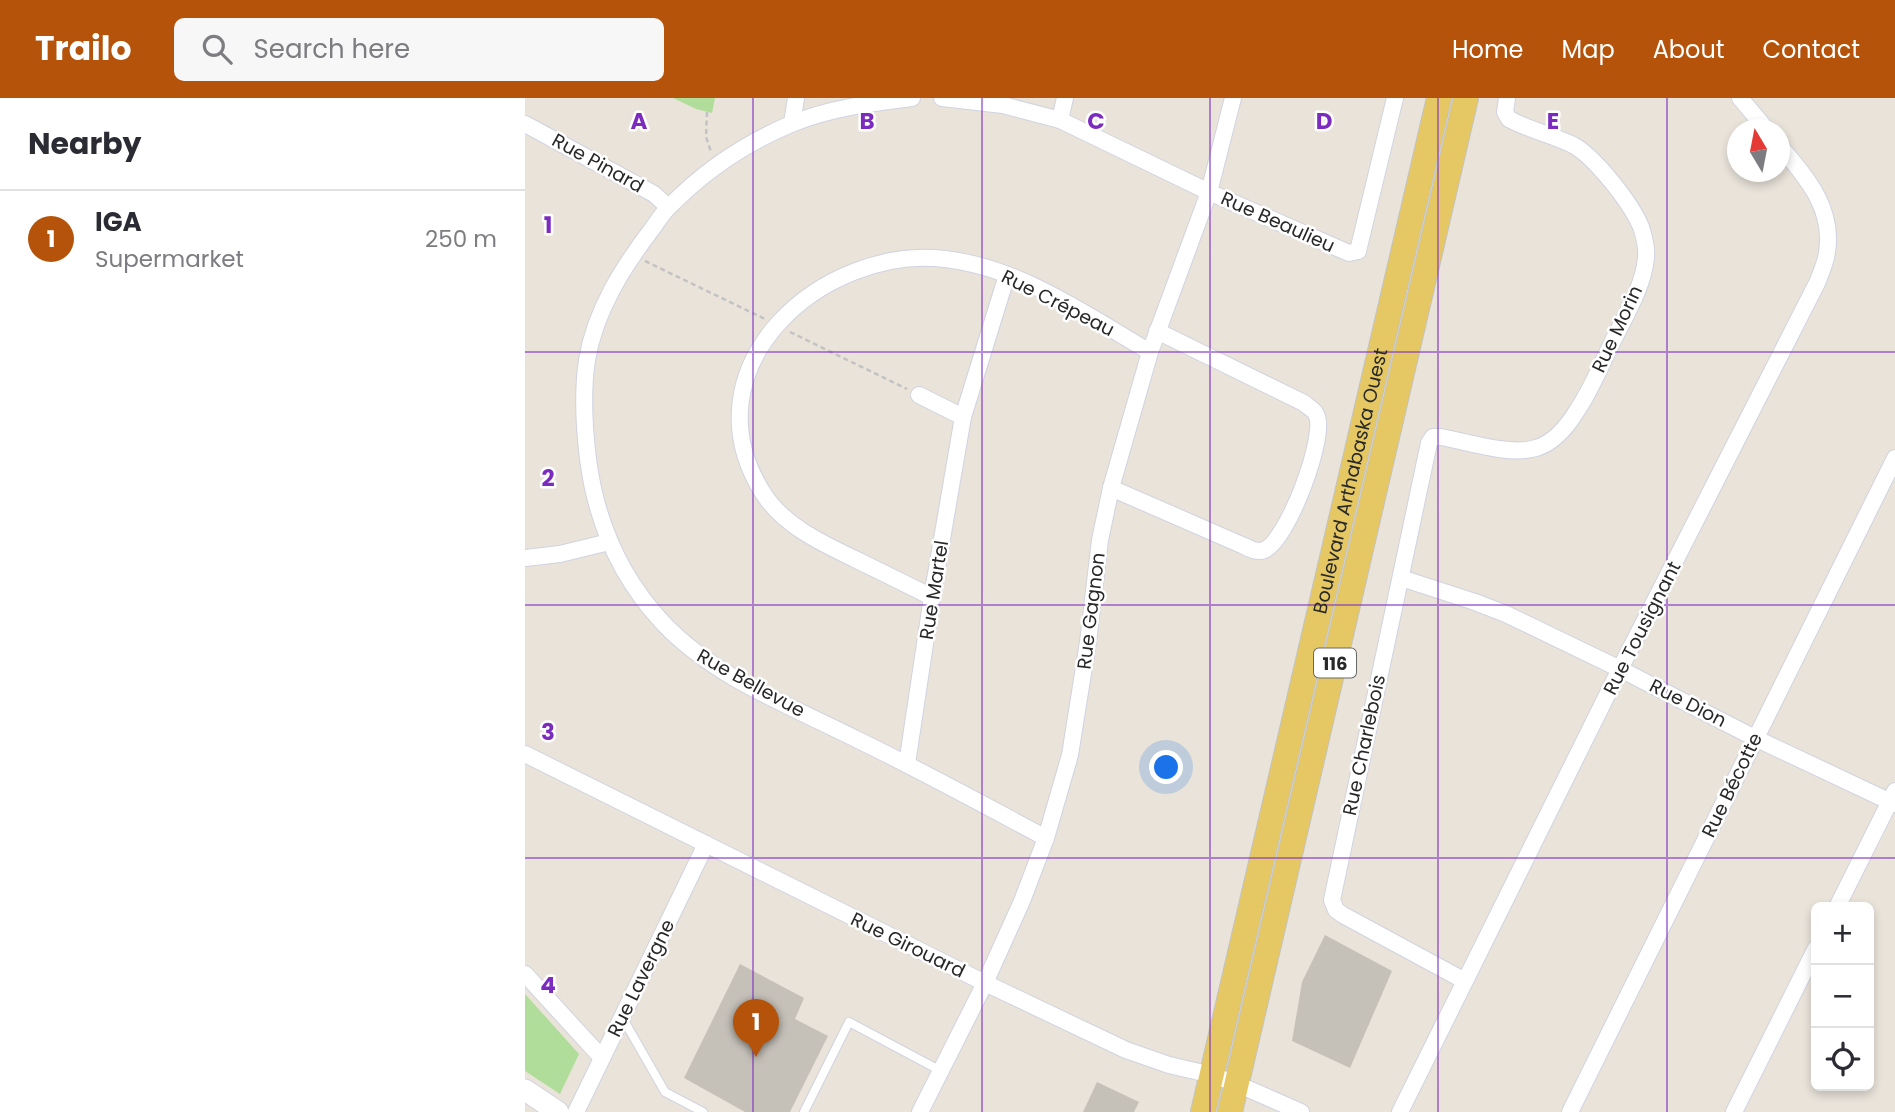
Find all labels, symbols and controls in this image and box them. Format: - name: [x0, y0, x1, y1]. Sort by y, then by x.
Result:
- search box: [174, 18, 664, 81]
- text: Trailo: [35, 25, 132, 72]
- icon: search: [198, 30, 236, 68]
- text: Search here: [254, 31, 410, 67]
- text: Home: [1452, 33, 1524, 66]
- text: Map: [1562, 33, 1615, 66]
- text: About: [1653, 33, 1724, 66]
- text: Contact: [1762, 33, 1860, 66]
- text: A: [631, 105, 648, 137]
- text: B: [859, 105, 875, 137]
- text: C: [1087, 105, 1105, 137]
- text: D: [1316, 105, 1332, 137]
- text: E: [1547, 105, 1559, 137]
- north arrow: [1727, 119, 1790, 182]
- text: Nearby: [28, 122, 142, 165]
- street label: Rue Pinard: [547, 127, 649, 199]
- street label: Rue Beaulieu: [1217, 185, 1339, 259]
- text: IGA: [95, 204, 142, 240]
- text: 1: [544, 209, 552, 241]
- text: 1: [47, 223, 55, 255]
- text: 250 m: [425, 223, 497, 255]
- text: Supermarket: [95, 243, 244, 275]
- street label: Rue Crépeau: [997, 263, 1119, 343]
- street label: Rue Morin: [1585, 281, 1649, 377]
- street label: Boulevard Arthabaska Ouest: [1306, 345, 1394, 616]
- text: 2: [541, 462, 555, 494]
- street label: Rue Martel: [913, 538, 955, 642]
- street label: Rue Gagnon: [1070, 551, 1112, 671]
- street label: Rue Tousignant: [1597, 556, 1687, 699]
- street label: Rue Bellevue: [692, 642, 810, 724]
- road number: 116: [1314, 648, 1356, 678]
- street label: Rue Charlebois: [1336, 672, 1392, 818]
- street label: Rue Dion: [1645, 672, 1731, 734]
- text: 3: [541, 716, 555, 748]
- street label: Rue Bécotte: [1695, 728, 1769, 842]
- your location: [1149, 750, 1183, 784]
- map controls: [1811, 902, 1874, 1091]
- button: +: [1811, 902, 1874, 965]
- street label: Rue Girouard: [846, 906, 970, 984]
- street label: Rue Lavergne: [601, 915, 681, 1041]
- button: −: [1811, 965, 1874, 1028]
- text: 4: [540, 969, 556, 1001]
- pin: 1: [733, 999, 779, 1057]
- button: locate: [1811, 1028, 1874, 1091]

